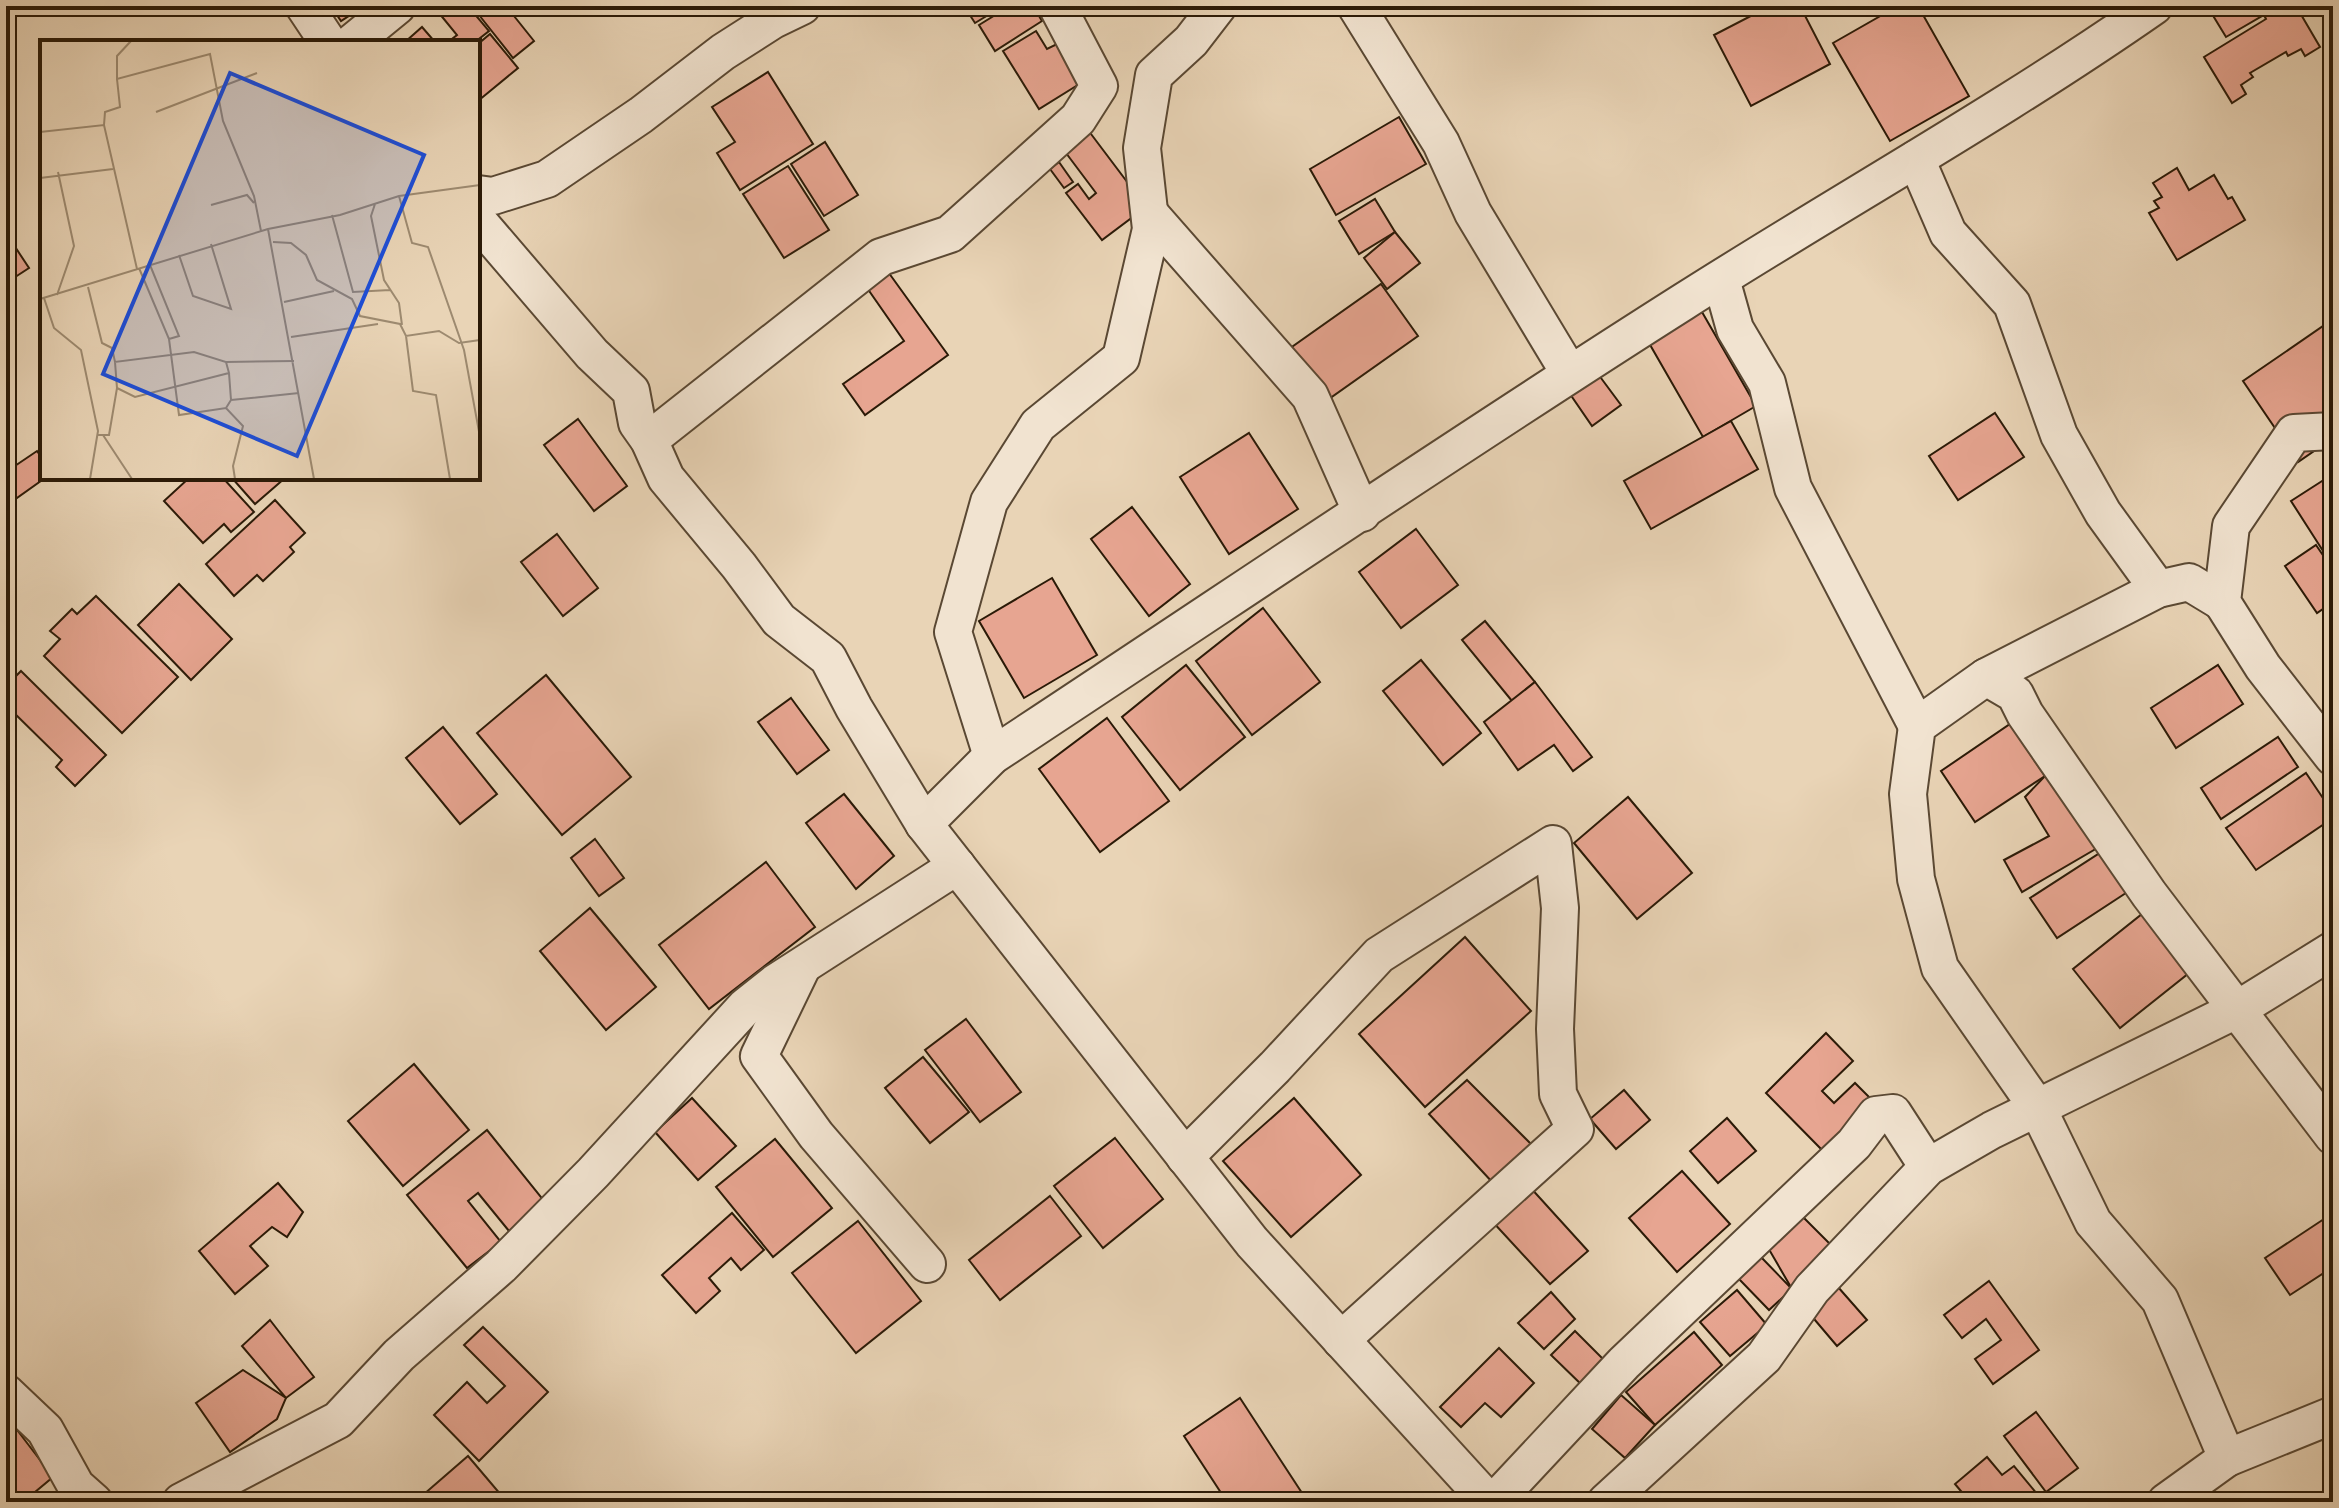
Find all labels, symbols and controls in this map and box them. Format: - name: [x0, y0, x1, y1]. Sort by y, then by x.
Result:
- inset map: [40, 40, 480, 480]

